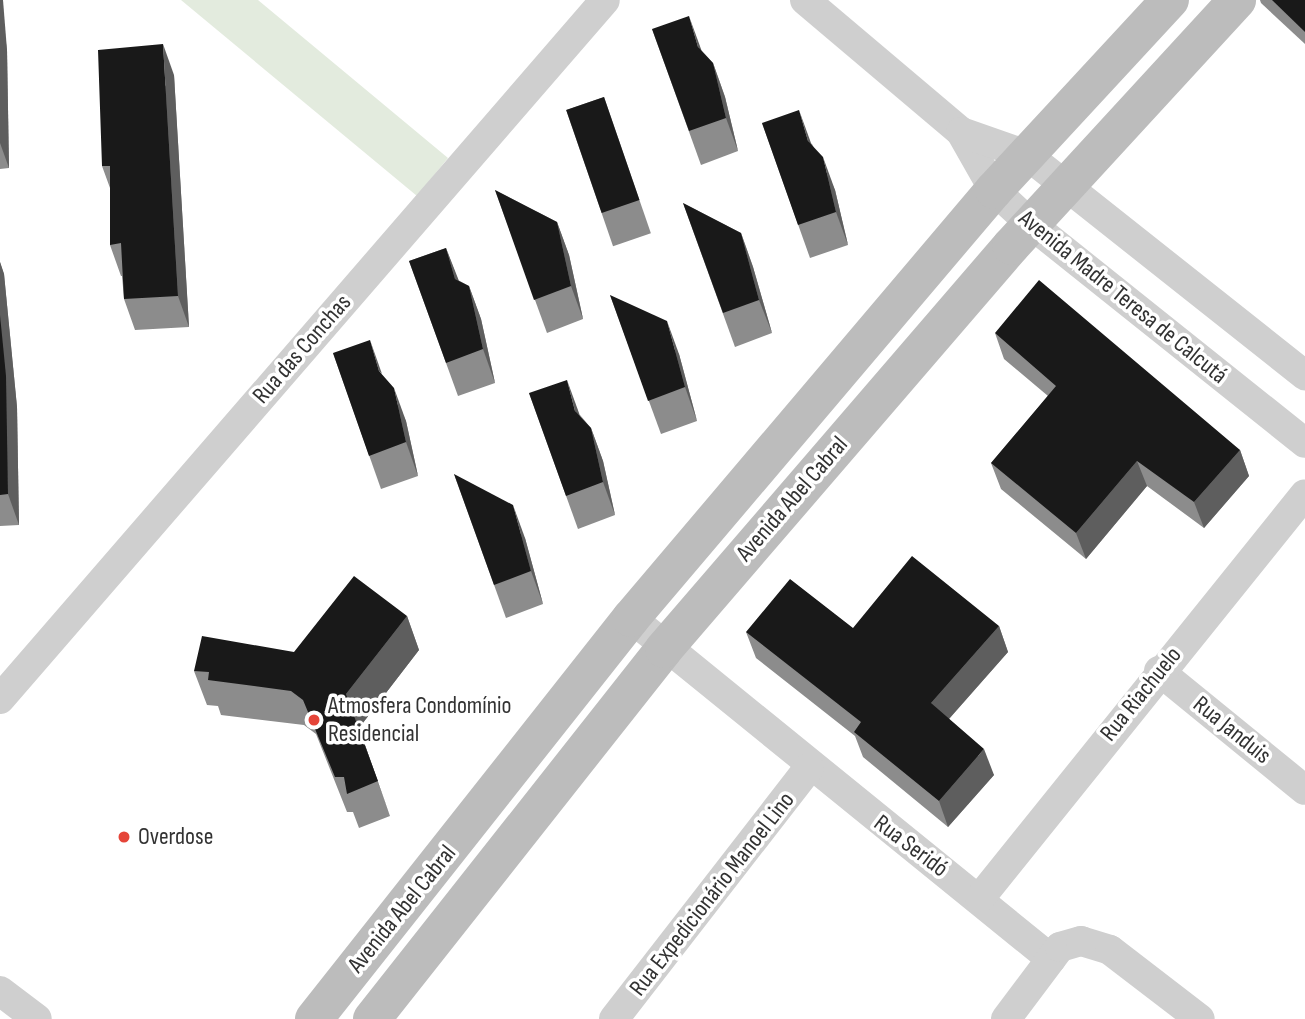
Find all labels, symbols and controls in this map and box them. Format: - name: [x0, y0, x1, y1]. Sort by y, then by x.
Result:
- street label: Avenida Madre Teresa de Calcutá: [1013, 204, 1233, 390]
- street label: Rua das Conchas: [247, 289, 357, 409]
- street label: Avenida Abel Cabral: [730, 431, 854, 567]
- street label: Rua Riachuelo: [1094, 641, 1188, 747]
- street label: Rua Janduis: [1187, 690, 1277, 770]
- place label: Atmosfera Condomínio Residencial: [328, 692, 511, 748]
- marker: Atmosfera Condomínio Residencial: [306, 712, 322, 728]
- street label: Rua Expedicionário Manoel Lino: [623, 786, 801, 1002]
- street label: Rua Seridó: [868, 809, 954, 883]
- place label: Overdose: [138, 823, 213, 851]
- marker: Overdose: [116, 829, 132, 845]
- street label: Avenida Abel Cabral: [342, 839, 462, 979]

